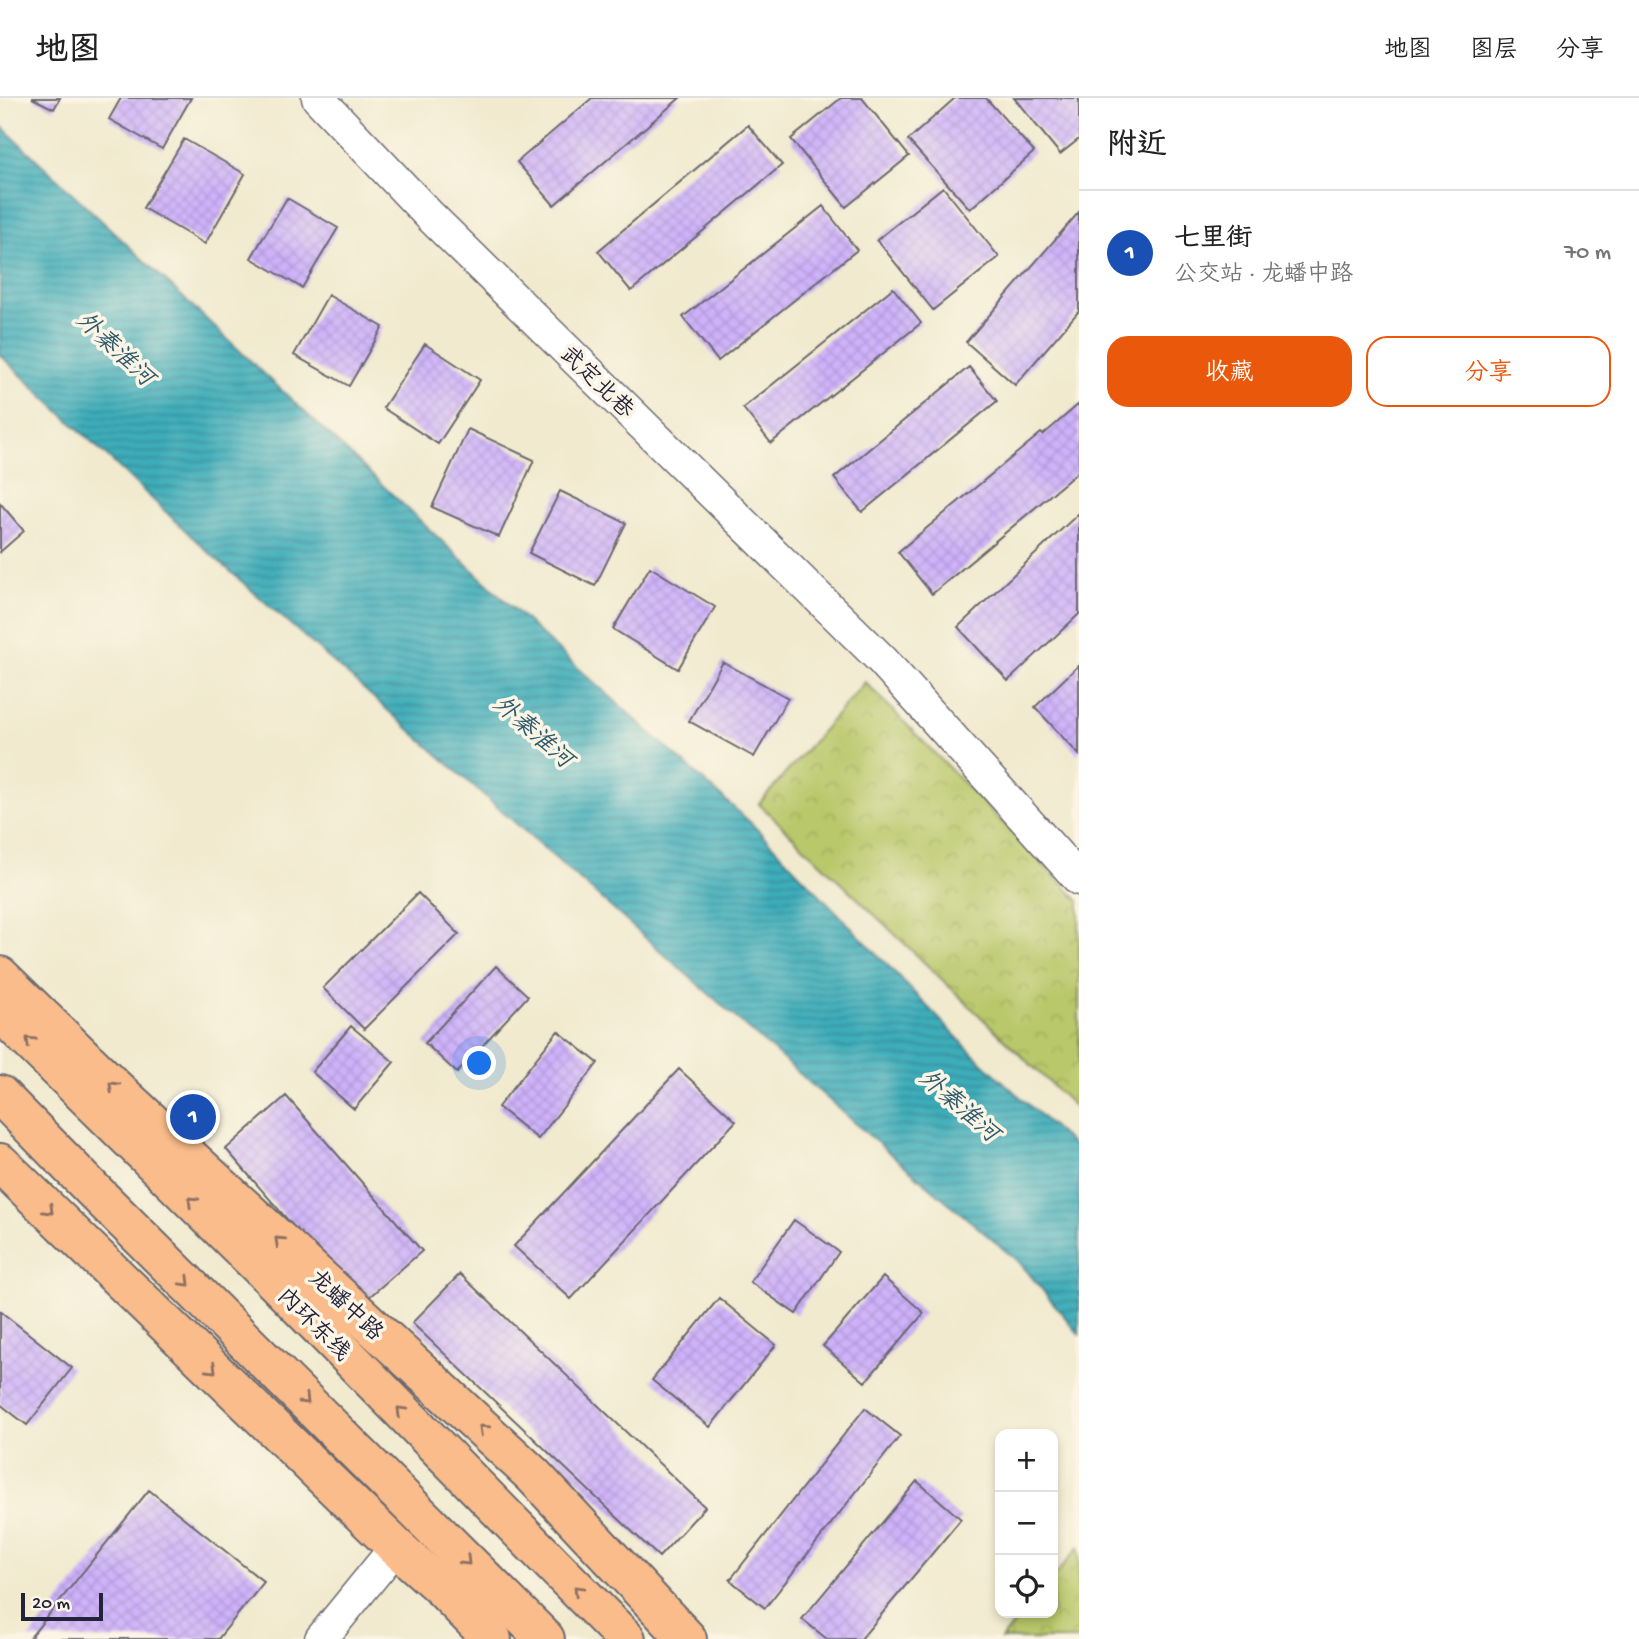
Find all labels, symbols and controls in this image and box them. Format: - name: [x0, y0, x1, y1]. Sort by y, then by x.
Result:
- text: 地图: [35, 34, 101, 72]
- text: 地图: [1384, 37, 1432, 66]
- text: 图层: [1470, 37, 1518, 66]
- text: 分享: [1556, 37, 1604, 66]
- text: 附近: [1107, 130, 1167, 165]
- text: 七里街: [1174, 225, 1252, 256]
- text: 1: [1125, 240, 1135, 267]
- text: 70 m: [1564, 240, 1611, 267]
- text: 公交站 · 龙蟠中路: [1174, 262, 1353, 289]
- water label: 外秦淮河: [69, 306, 162, 397]
- button: 收藏: [1107, 336, 1352, 407]
- button: 分享: [1366, 336, 1611, 407]
- street label: 武定北巷: [553, 341, 639, 426]
- water label: 外秦淮河: [486, 690, 581, 779]
- one-way arrow: [25, 1037, 38, 1050]
- your location: [462, 1046, 496, 1080]
- water label: 外秦淮河: [912, 1064, 1007, 1153]
- one-way arrow: [108, 1082, 121, 1095]
- pin: 1: [170, 1091, 216, 1143]
- one-way arrow: [188, 1196, 201, 1209]
- one-way arrow: [41, 1202, 54, 1215]
- one-way arrow: [274, 1237, 287, 1249]
- street label: 龙蟠中路: [302, 1265, 388, 1348]
- one-way arrow: [178, 1274, 191, 1287]
- street label: 内环东线: [270, 1283, 355, 1368]
- one-way arrow: [204, 1360, 217, 1373]
- one-way arrow: [297, 1392, 310, 1405]
- one-way arrow: [396, 1406, 409, 1419]
- one-way arrow: [478, 1424, 491, 1437]
- map controls: [995, 1429, 1058, 1618]
- button: +: [995, 1429, 1058, 1492]
- button: −: [995, 1492, 1058, 1555]
- one-way arrow: [458, 1552, 471, 1565]
- button: locate: [995, 1555, 1058, 1618]
- one-way arrow: [573, 1586, 586, 1599]
- scale bar: [21, 1590, 103, 1622]
- text: 20 m: [32, 1593, 70, 1616]

